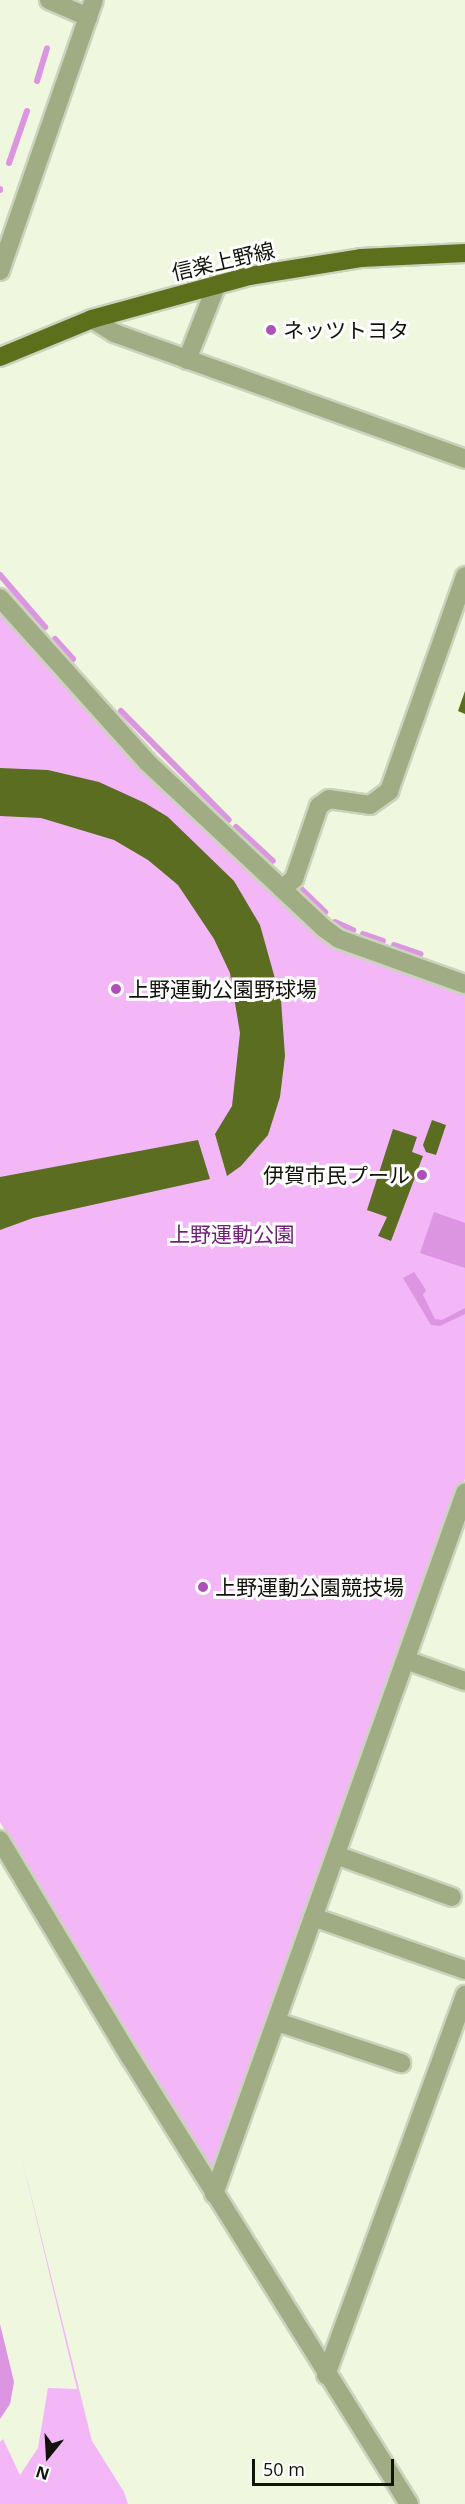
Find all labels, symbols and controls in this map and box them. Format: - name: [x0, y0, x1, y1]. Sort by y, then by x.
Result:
- street label: 信楽上野線: [169, 237, 277, 285]
- place label: ネッツトヨタ: [283, 317, 409, 343]
- marker: ネッツトヨタ: [264, 323, 278, 337]
- place label: 上野運動公園野球場: [128, 976, 317, 1002]
- marker: 上野運動公園野球場: [109, 982, 123, 996]
- place label: 伊賀市民プール: [263, 1162, 410, 1188]
- marker: 伊賀市民プール: [415, 1168, 429, 1182]
- park label: 上野運動公園: [169, 1221, 295, 1247]
- place label: 上野運動公園競技場: [215, 1574, 404, 1600]
- marker: 上野運動公園競技場: [196, 1580, 210, 1594]
- north arrow: [18, 2426, 78, 2486]
- scale bar: [255, 2447, 398, 2485]
- text: 50 m: [263, 2457, 305, 2481]
- text: N: [33, 2461, 52, 2486]

